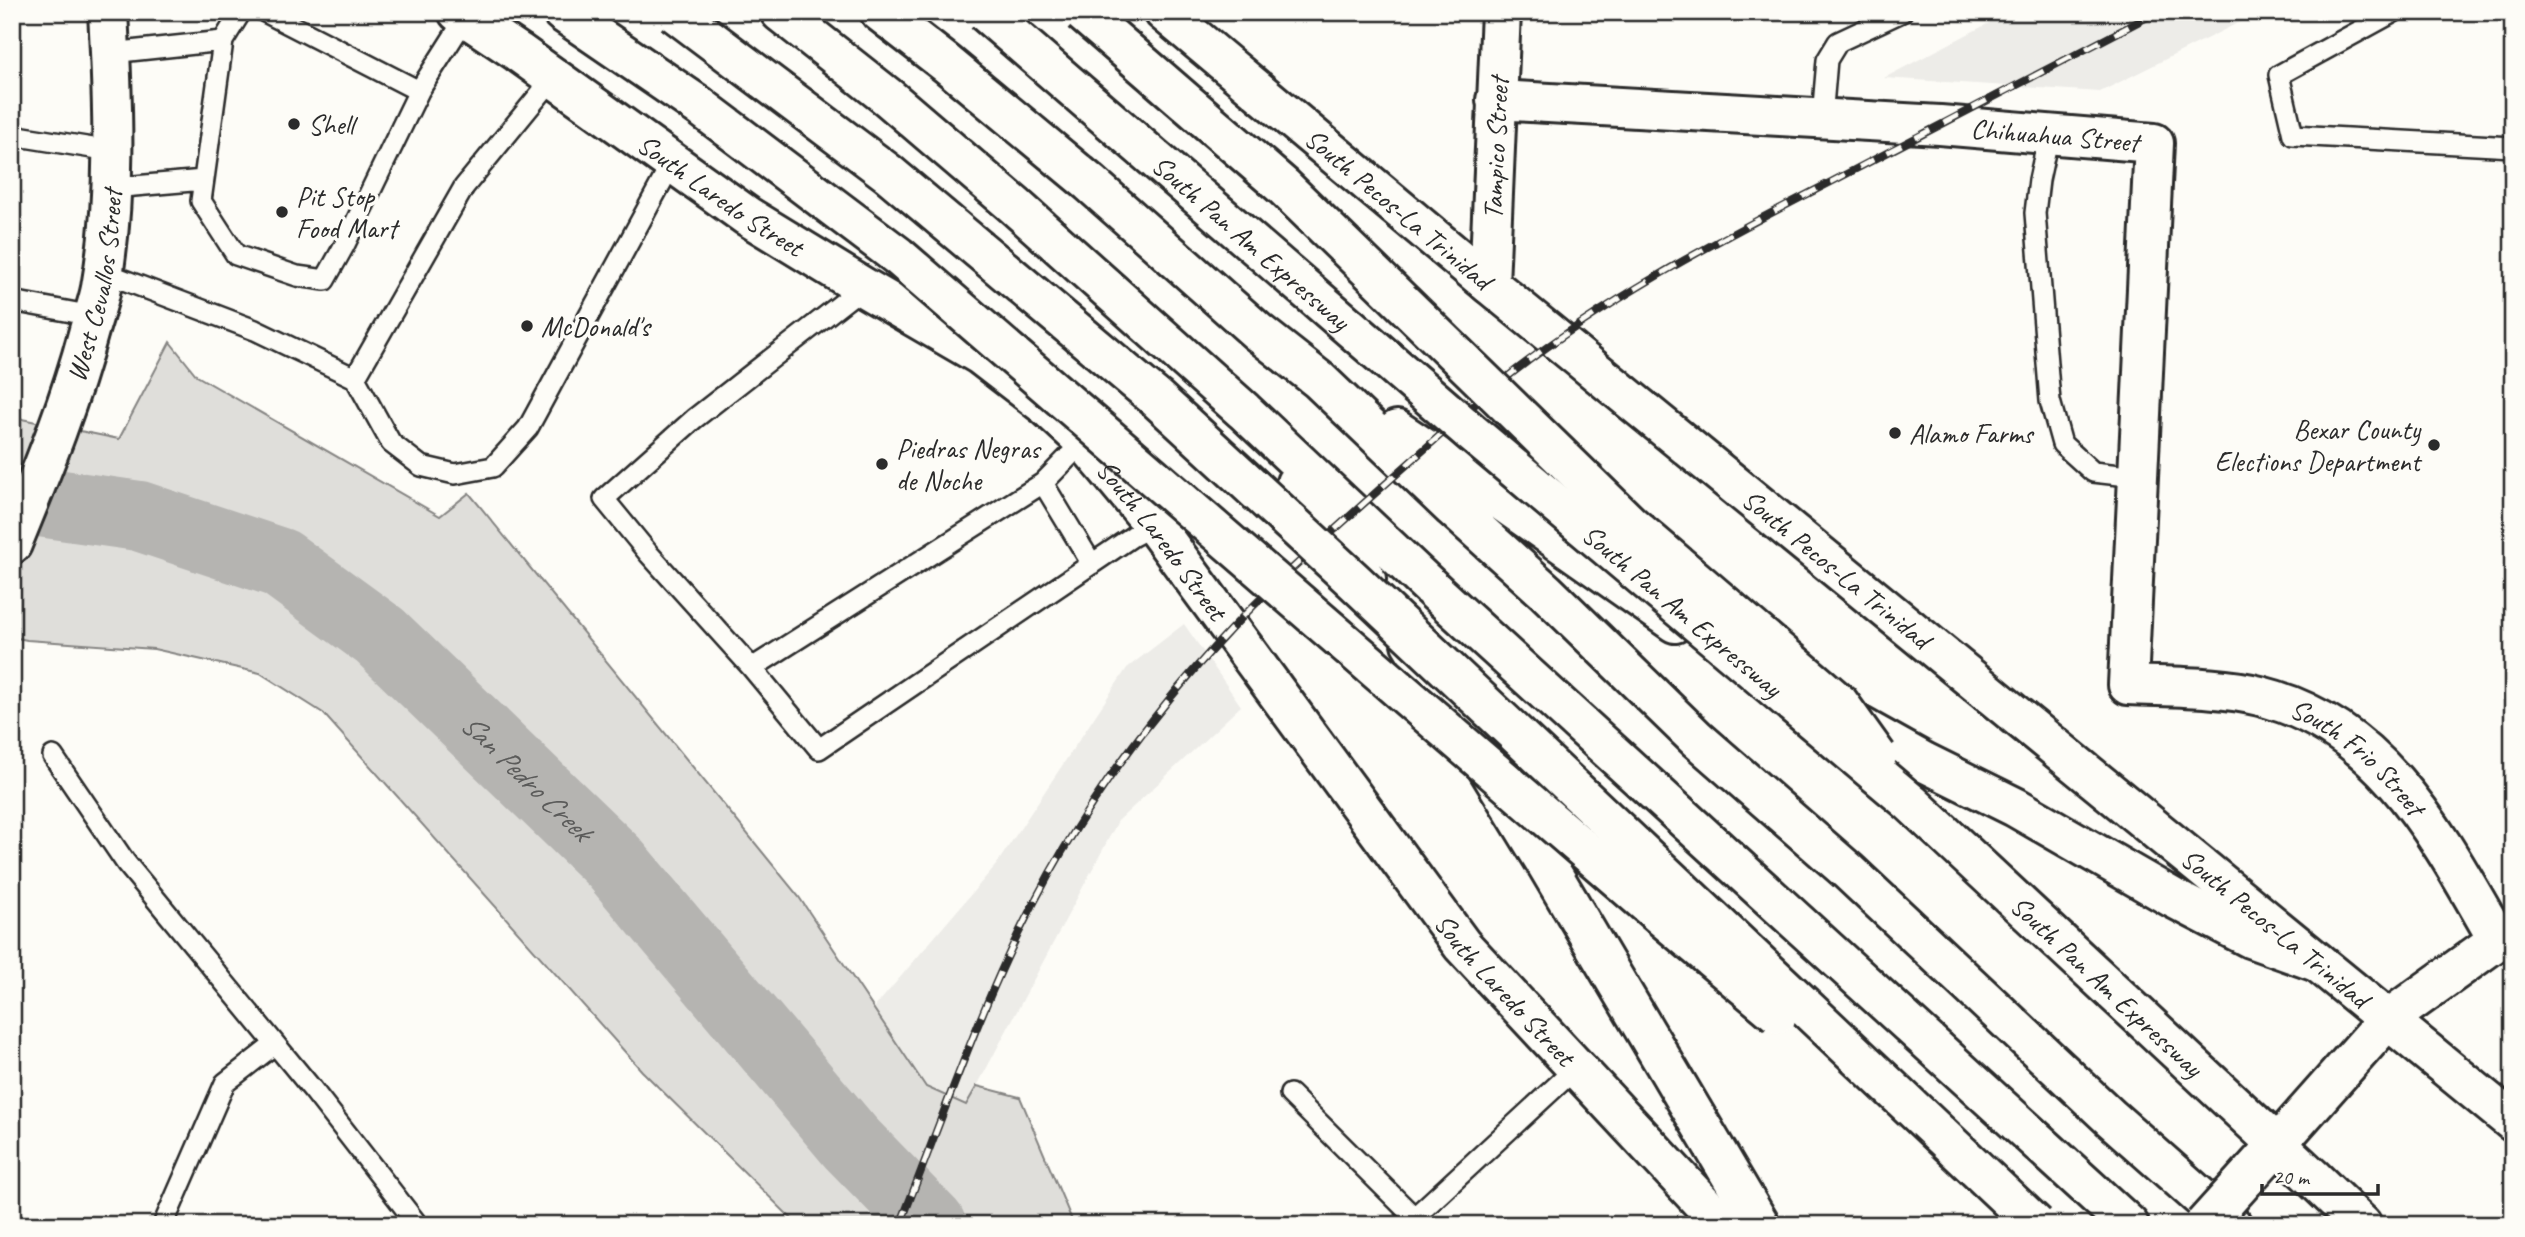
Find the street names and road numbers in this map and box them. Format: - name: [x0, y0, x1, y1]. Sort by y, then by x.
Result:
- street label: Tampico Street: [1475, 73, 1516, 220]
- street label: Chihuahua Street: [1970, 111, 2144, 160]
- street label: South Pecos-La Trinidad: [1298, 121, 1502, 300]
- street label: South Laredo Street: [631, 126, 812, 266]
- street label: South Pan Am Expressway: [1145, 147, 1359, 339]
- street label: West Cevallos Street: [58, 185, 130, 386]
- street label: South Laredo Street: [1089, 453, 1236, 629]
- street label: South Pecos-La Trinidad: [1735, 482, 1941, 659]
- street label: South Pan Am Expressway: [1575, 517, 1791, 706]
- street label: South Frio Street: [2285, 691, 2435, 825]
- street label: South Pecos-La Trinidad: [2174, 841, 2379, 1018]
- street label: South Pan Am Expressway: [2003, 888, 2212, 1086]
- street label: South Laredo Street: [1427, 907, 1584, 1075]

